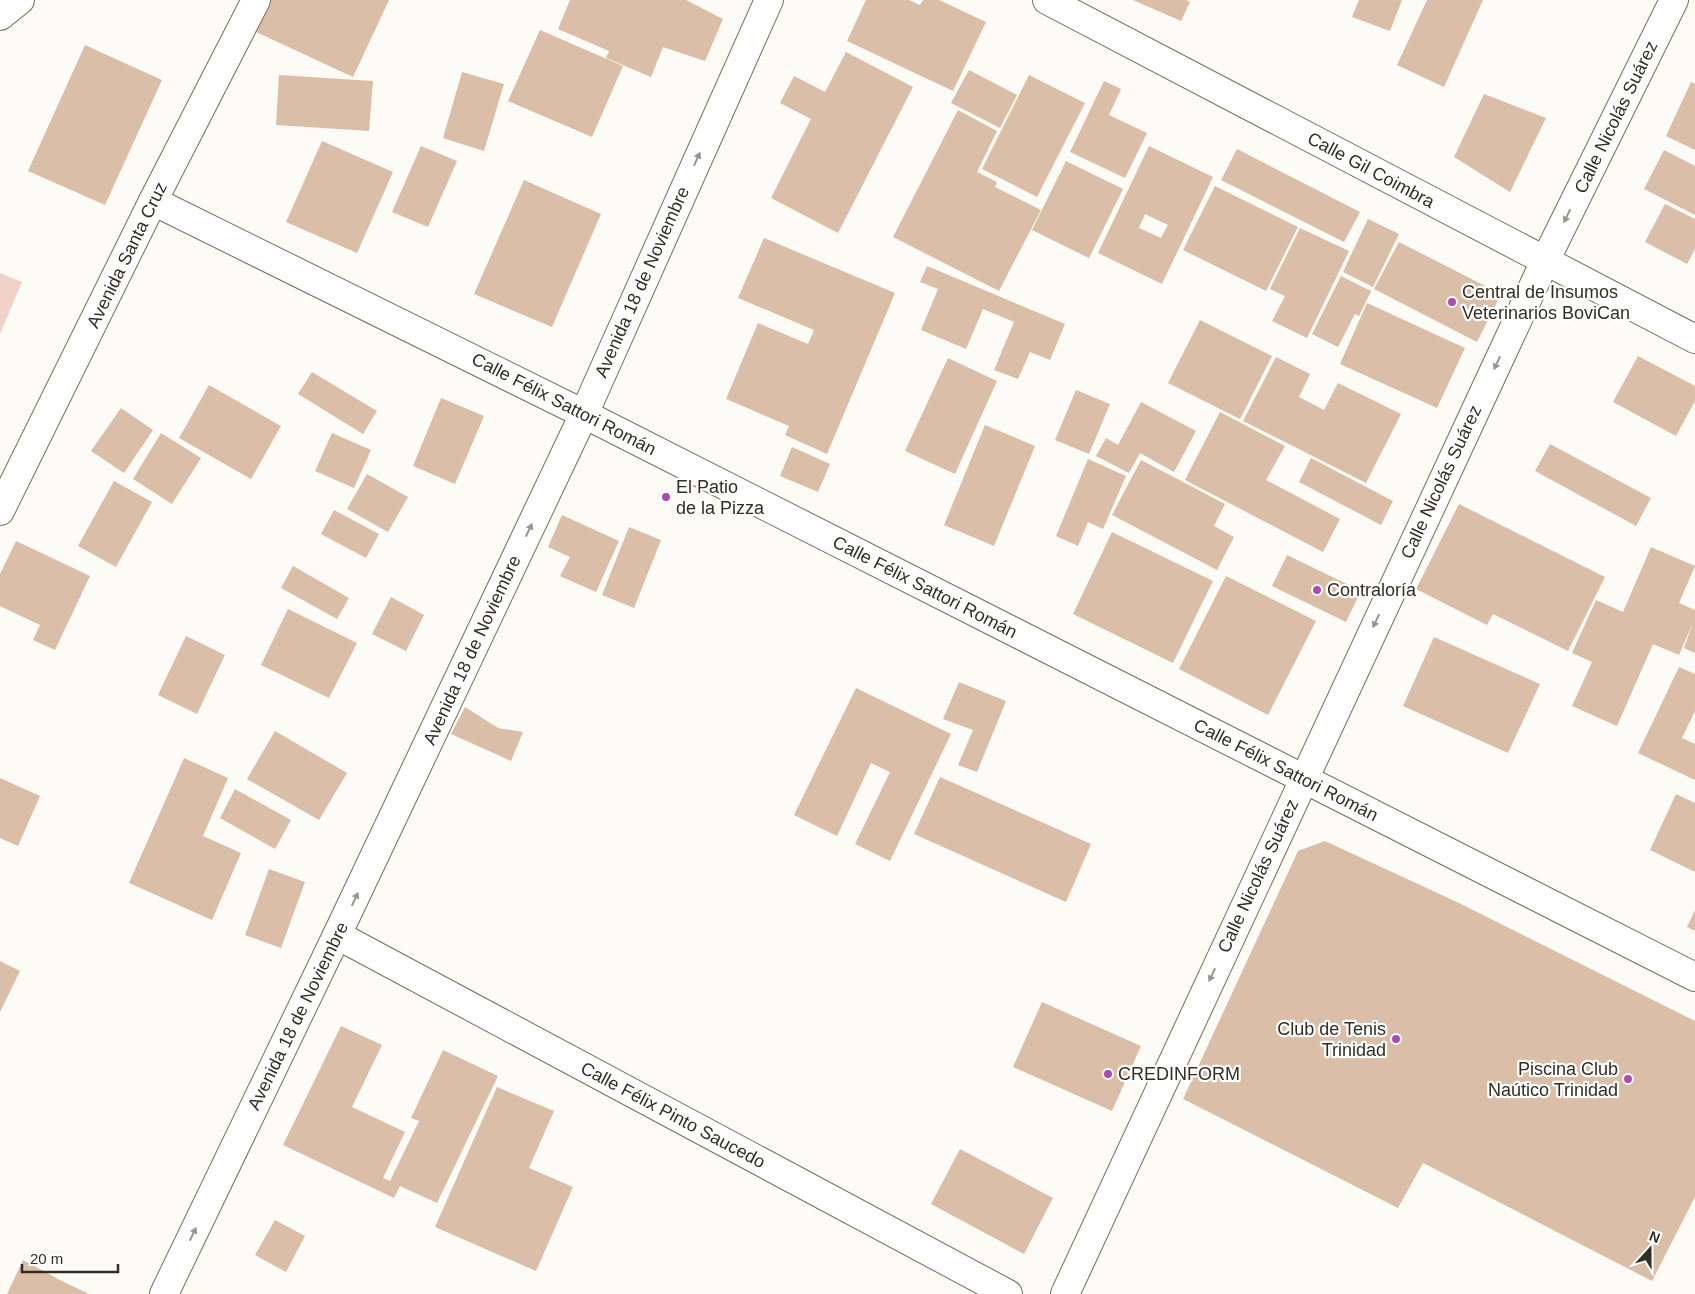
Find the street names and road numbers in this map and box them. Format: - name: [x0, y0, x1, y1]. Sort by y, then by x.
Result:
- street label: Calle Nicolás Suárez: [1570, 38, 1662, 196]
- street label: Calle Gil Coimbra: [1304, 128, 1439, 212]
- street label: Avenida Santa Cruz: [83, 179, 171, 331]
- street label: Avenida 18 de Noviembre: [591, 183, 693, 381]
- street label: Calle Félix Sattori Román: [469, 349, 659, 459]
- street label: Calle Nicolás Suárez: [1397, 402, 1485, 562]
- street label: Calle Félix Sattori Román: [830, 532, 1020, 642]
- street label: Avenida 18 de Noviembre: [419, 552, 525, 748]
- street label: Calle Félix Sattori Román: [1191, 715, 1381, 825]
- street label: Calle Nicolás Suárez: [1214, 796, 1302, 956]
- street label: Avenida 18 de Noviembre: [244, 919, 352, 1113]
- street label: Calle Félix Pinto Saucedo: [577, 1058, 769, 1172]

